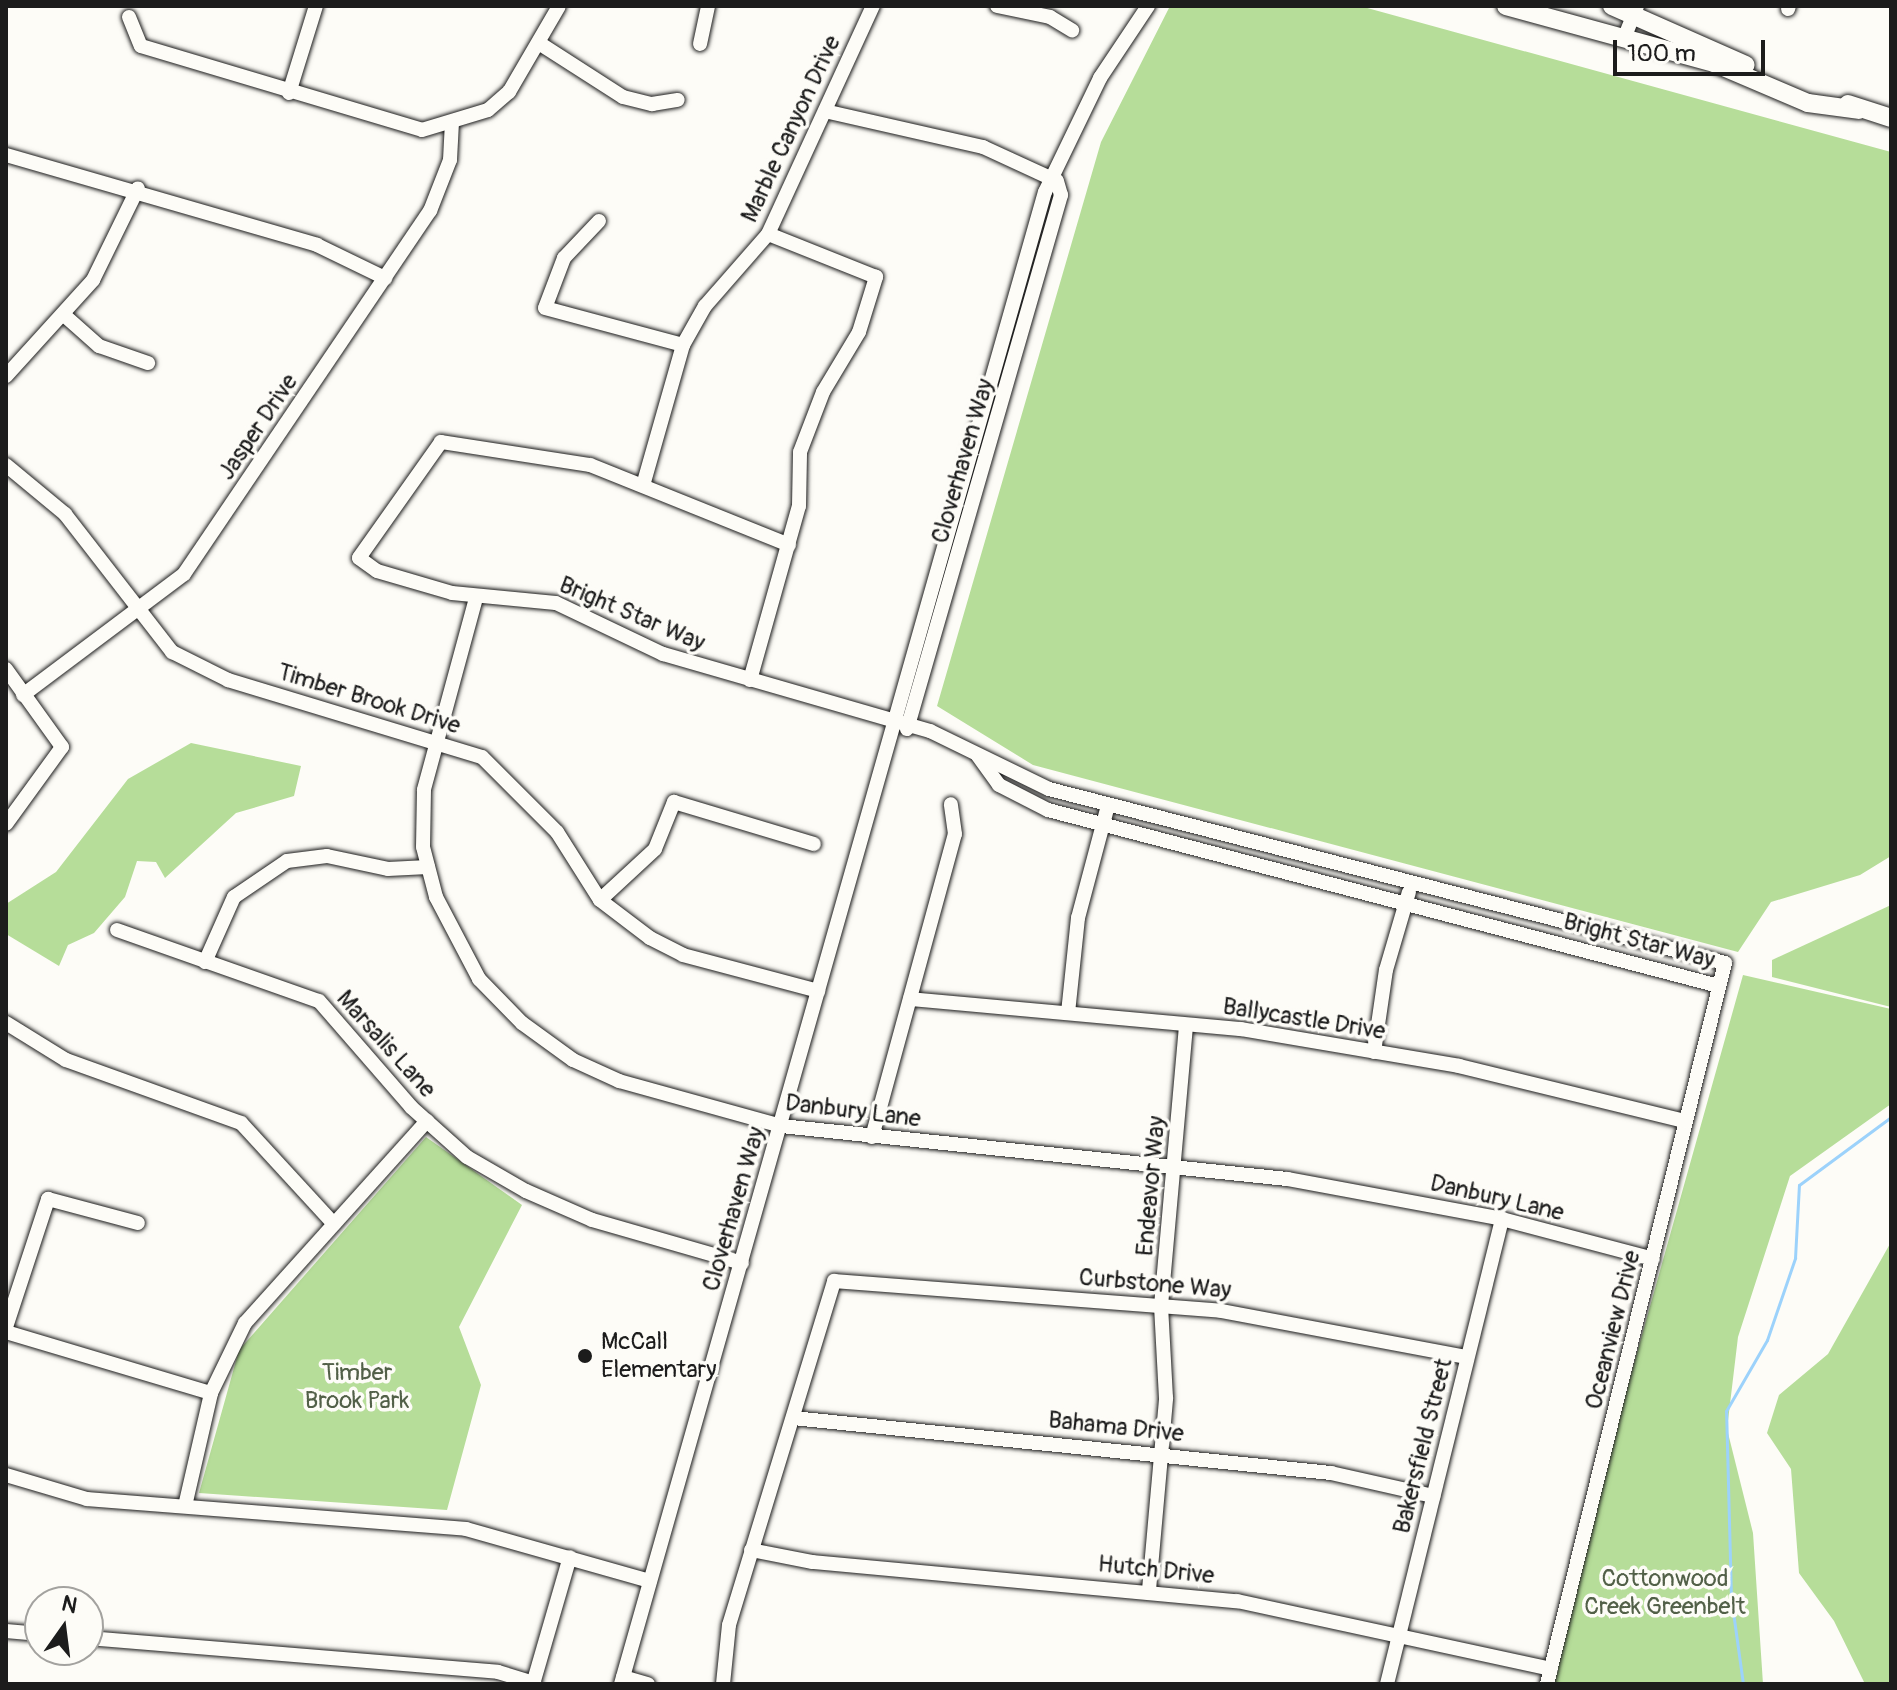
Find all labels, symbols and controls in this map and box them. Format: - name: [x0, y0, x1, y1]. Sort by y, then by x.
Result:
- scale bar: [1617, 24, 1769, 74]
- street label: Marble Canyon Drive: [735, 31, 847, 227]
- text: 100 m: [1627, 39, 1696, 68]
- street label: Jasper Drive: [212, 369, 304, 485]
- street label: Cloverhaven Way: [926, 375, 1000, 547]
- street label: Bright Star Way: [555, 570, 709, 658]
- street label: Timber Brook Drive: [274, 658, 464, 740]
- street label: Bright Star Way: [1560, 907, 1718, 975]
- street label: Marsalis Lane: [330, 984, 442, 1104]
- street label: Ballycastle Drive: [1221, 992, 1387, 1046]
- street label: Danbury Lane: [784, 1088, 922, 1134]
- street label: Endeavor Way: [1131, 1115, 1171, 1257]
- street label: Cloverhaven Way: [697, 1123, 771, 1295]
- street label: Danbury Lane: [1427, 1169, 1567, 1227]
- street label: Oceanview Drive: [1579, 1248, 1647, 1412]
- street label: Curbstone Way: [1078, 1263, 1232, 1305]
- place label: McCall Elementary: [601, 1328, 716, 1384]
- marker: McCall Elementary: [576, 1347, 594, 1365]
- street label: Bakersfield Street: [1387, 1355, 1459, 1537]
- park label: Timber Brook Park: [305, 1359, 409, 1415]
- street label: Bahama Drive: [1047, 1406, 1185, 1448]
- street label: Hutch Drive: [1096, 1550, 1216, 1590]
- park label: Cottonwood Creek Greenbelt: [1584, 1565, 1746, 1621]
- north arrow: [24, 1586, 104, 1666]
- text: N: [59, 1589, 80, 1620]

